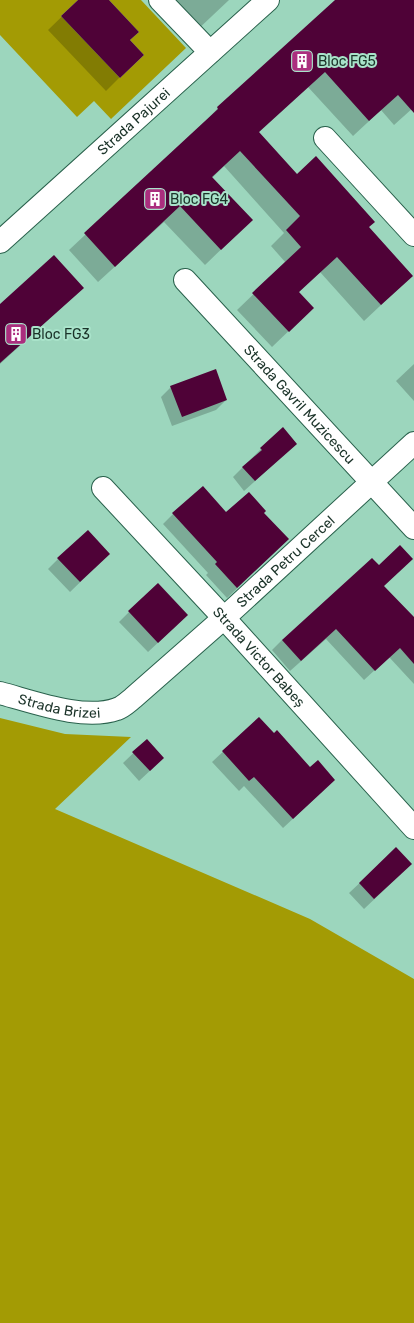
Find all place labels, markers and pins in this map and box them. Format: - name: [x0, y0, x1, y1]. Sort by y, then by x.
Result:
- building icon: Bloc FG5: [289, 48, 315, 74]
- place label: Bloc FG5: [318, 53, 376, 70]
- building icon: Bloc FG4: [142, 186, 168, 212]
- place label: Bloc FG4: [170, 191, 229, 208]
- building icon: Bloc FG3: [3, 321, 29, 347]
- place label: Bloc FG3: [32, 326, 90, 343]

